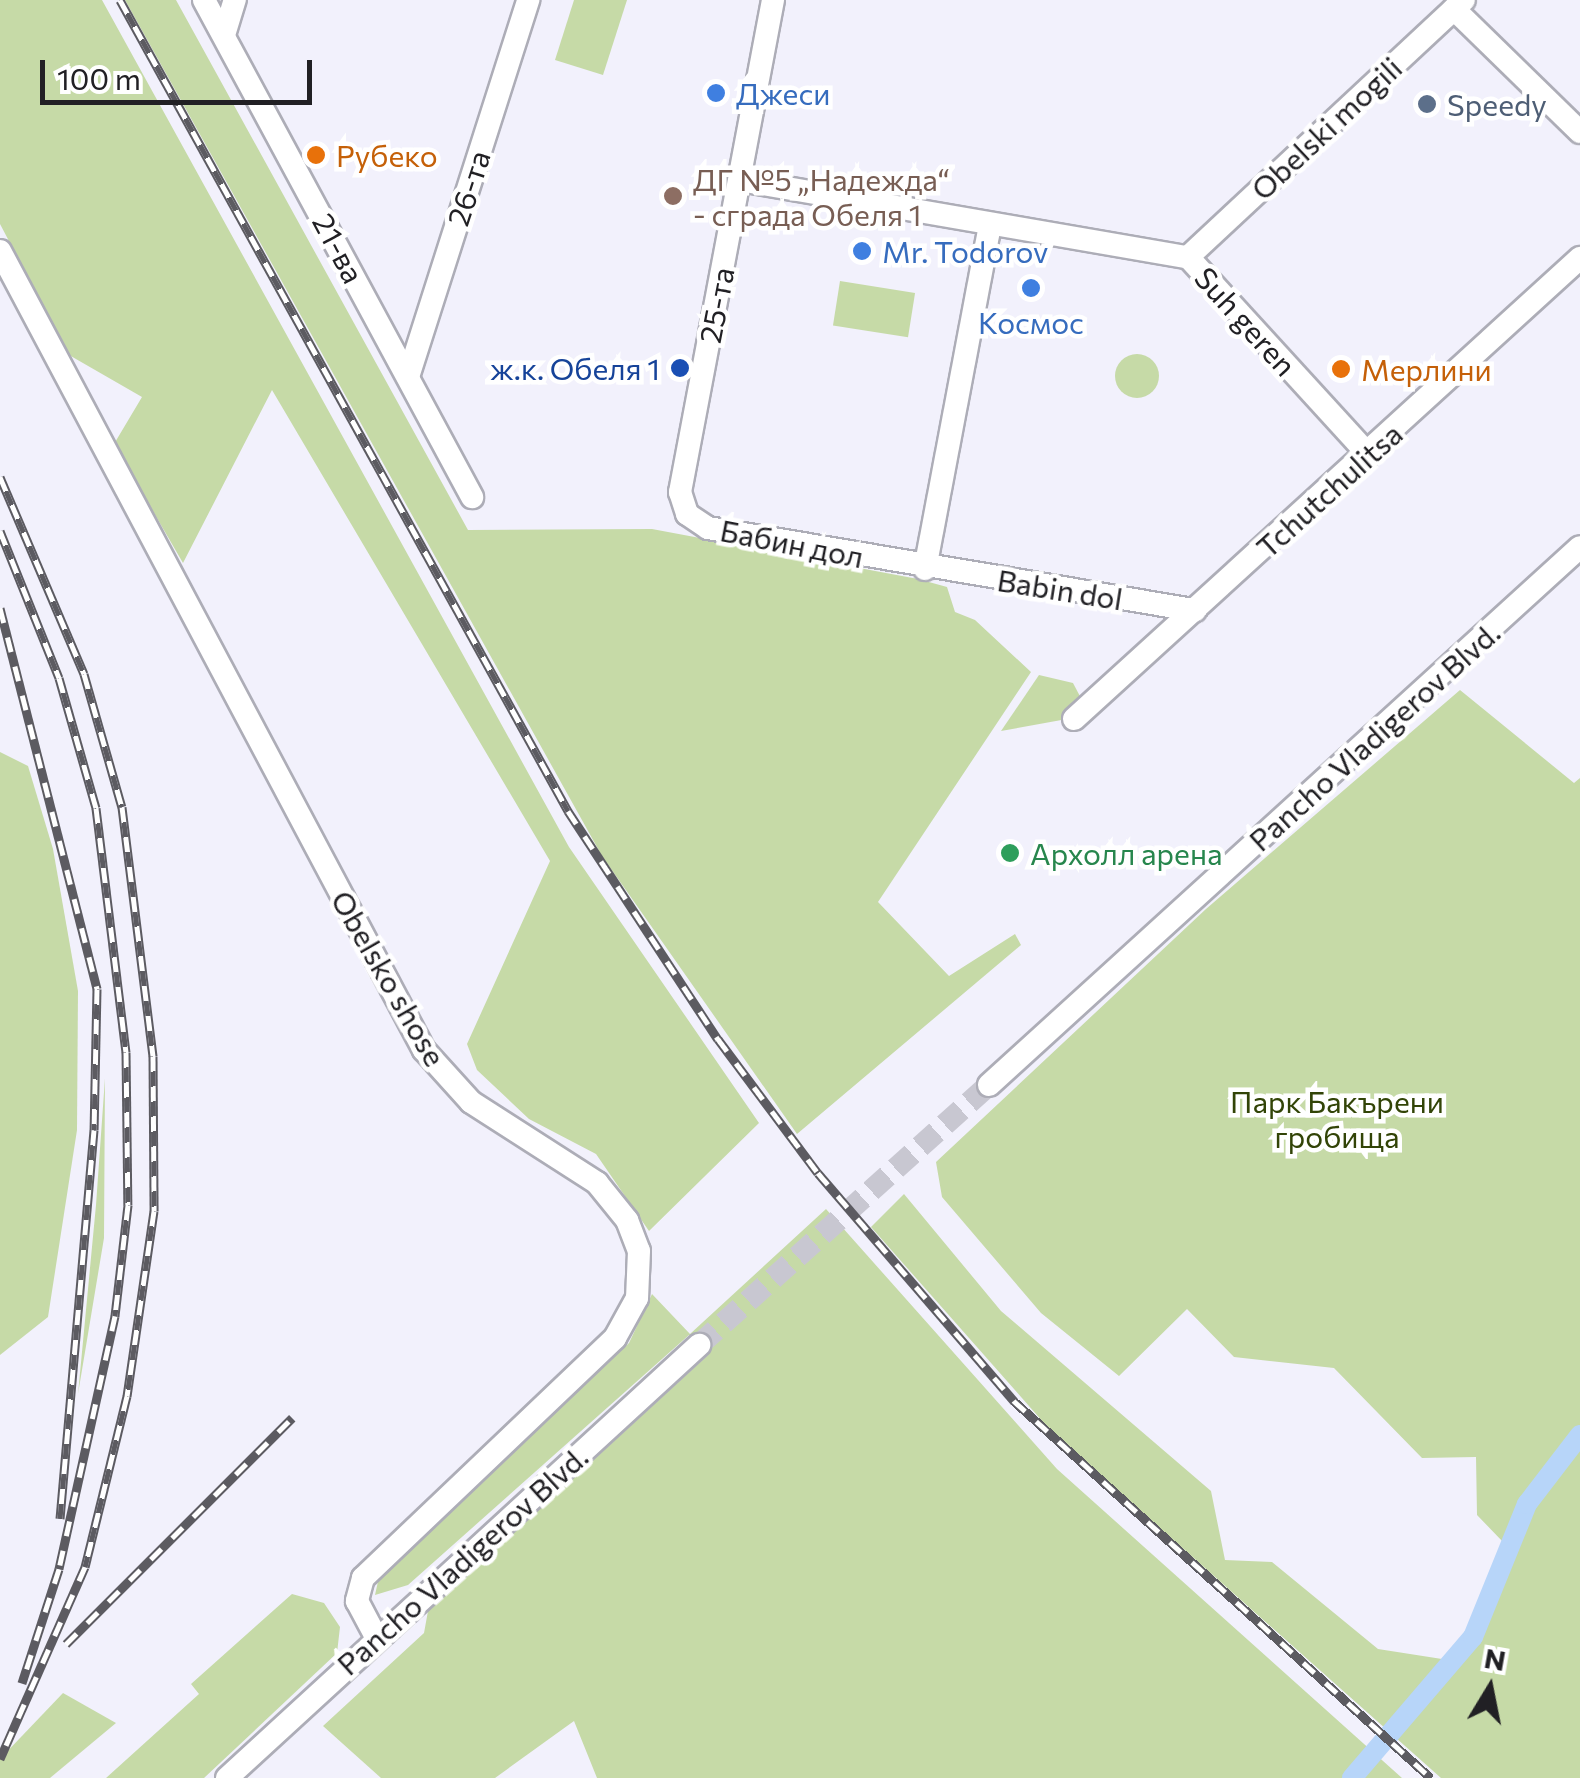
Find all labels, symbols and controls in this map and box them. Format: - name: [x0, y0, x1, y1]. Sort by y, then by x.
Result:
- scale bar: [45, 40, 318, 102]
- street label: Obelski mogili: [1243, 49, 1409, 207]
- text: 100 m: [57, 59, 141, 96]
- place label: Джеси: [736, 75, 830, 111]
- marker: Джеси: [705, 82, 727, 104]
- place label: Speedy: [1447, 86, 1547, 122]
- marker: Speedy: [1416, 93, 1438, 115]
- place label: Рубеко: [336, 137, 438, 173]
- marker: Рубеко: [305, 144, 327, 166]
- street label: 26-та: [439, 146, 497, 230]
- place label: ДГ №5 „Надежда“ - сграда Обеля 1: [693, 161, 950, 232]
- marker: ДГ №5 „Надежда“ - сграда Обеля 1: [662, 185, 684, 207]
- street label: 21-ва: [306, 207, 372, 289]
- place label: Mr. Todorov: [882, 233, 1048, 269]
- marker: Mr. Todorov: [851, 240, 873, 262]
- street label: Suh geren: [1188, 259, 1304, 383]
- street label: 25-та: [691, 264, 741, 346]
- marker: Космос: [1020, 277, 1042, 299]
- place label: Космос: [978, 304, 1084, 340]
- place label: ж.к. Обеля 1: [490, 350, 660, 386]
- place label: Мерлини: [1361, 351, 1492, 387]
- marker: ж.к. Обеля 1: [669, 357, 691, 379]
- marker: Мерлини: [1330, 358, 1352, 380]
- street label: Tchutchulitsa: [1249, 415, 1409, 565]
- street label: Бабин дол: [717, 511, 867, 575]
- street label: Babin dol: [995, 561, 1125, 617]
- street label: Pancho Vladigerov Blvd.: [1241, 614, 1507, 858]
- place label: Архолл арена: [1030, 835, 1223, 871]
- marker: Архолл арена: [999, 842, 1021, 864]
- street label: Obelsko shose: [324, 884, 454, 1072]
- park label: Парк Бакърени гробища: [1230, 1083, 1444, 1154]
- street label: Pancho Vladigerov Blvd.: [329, 1438, 595, 1682]
- north arrow: [1440, 1638, 1540, 1738]
- text: N: [1482, 1640, 1509, 1677]

